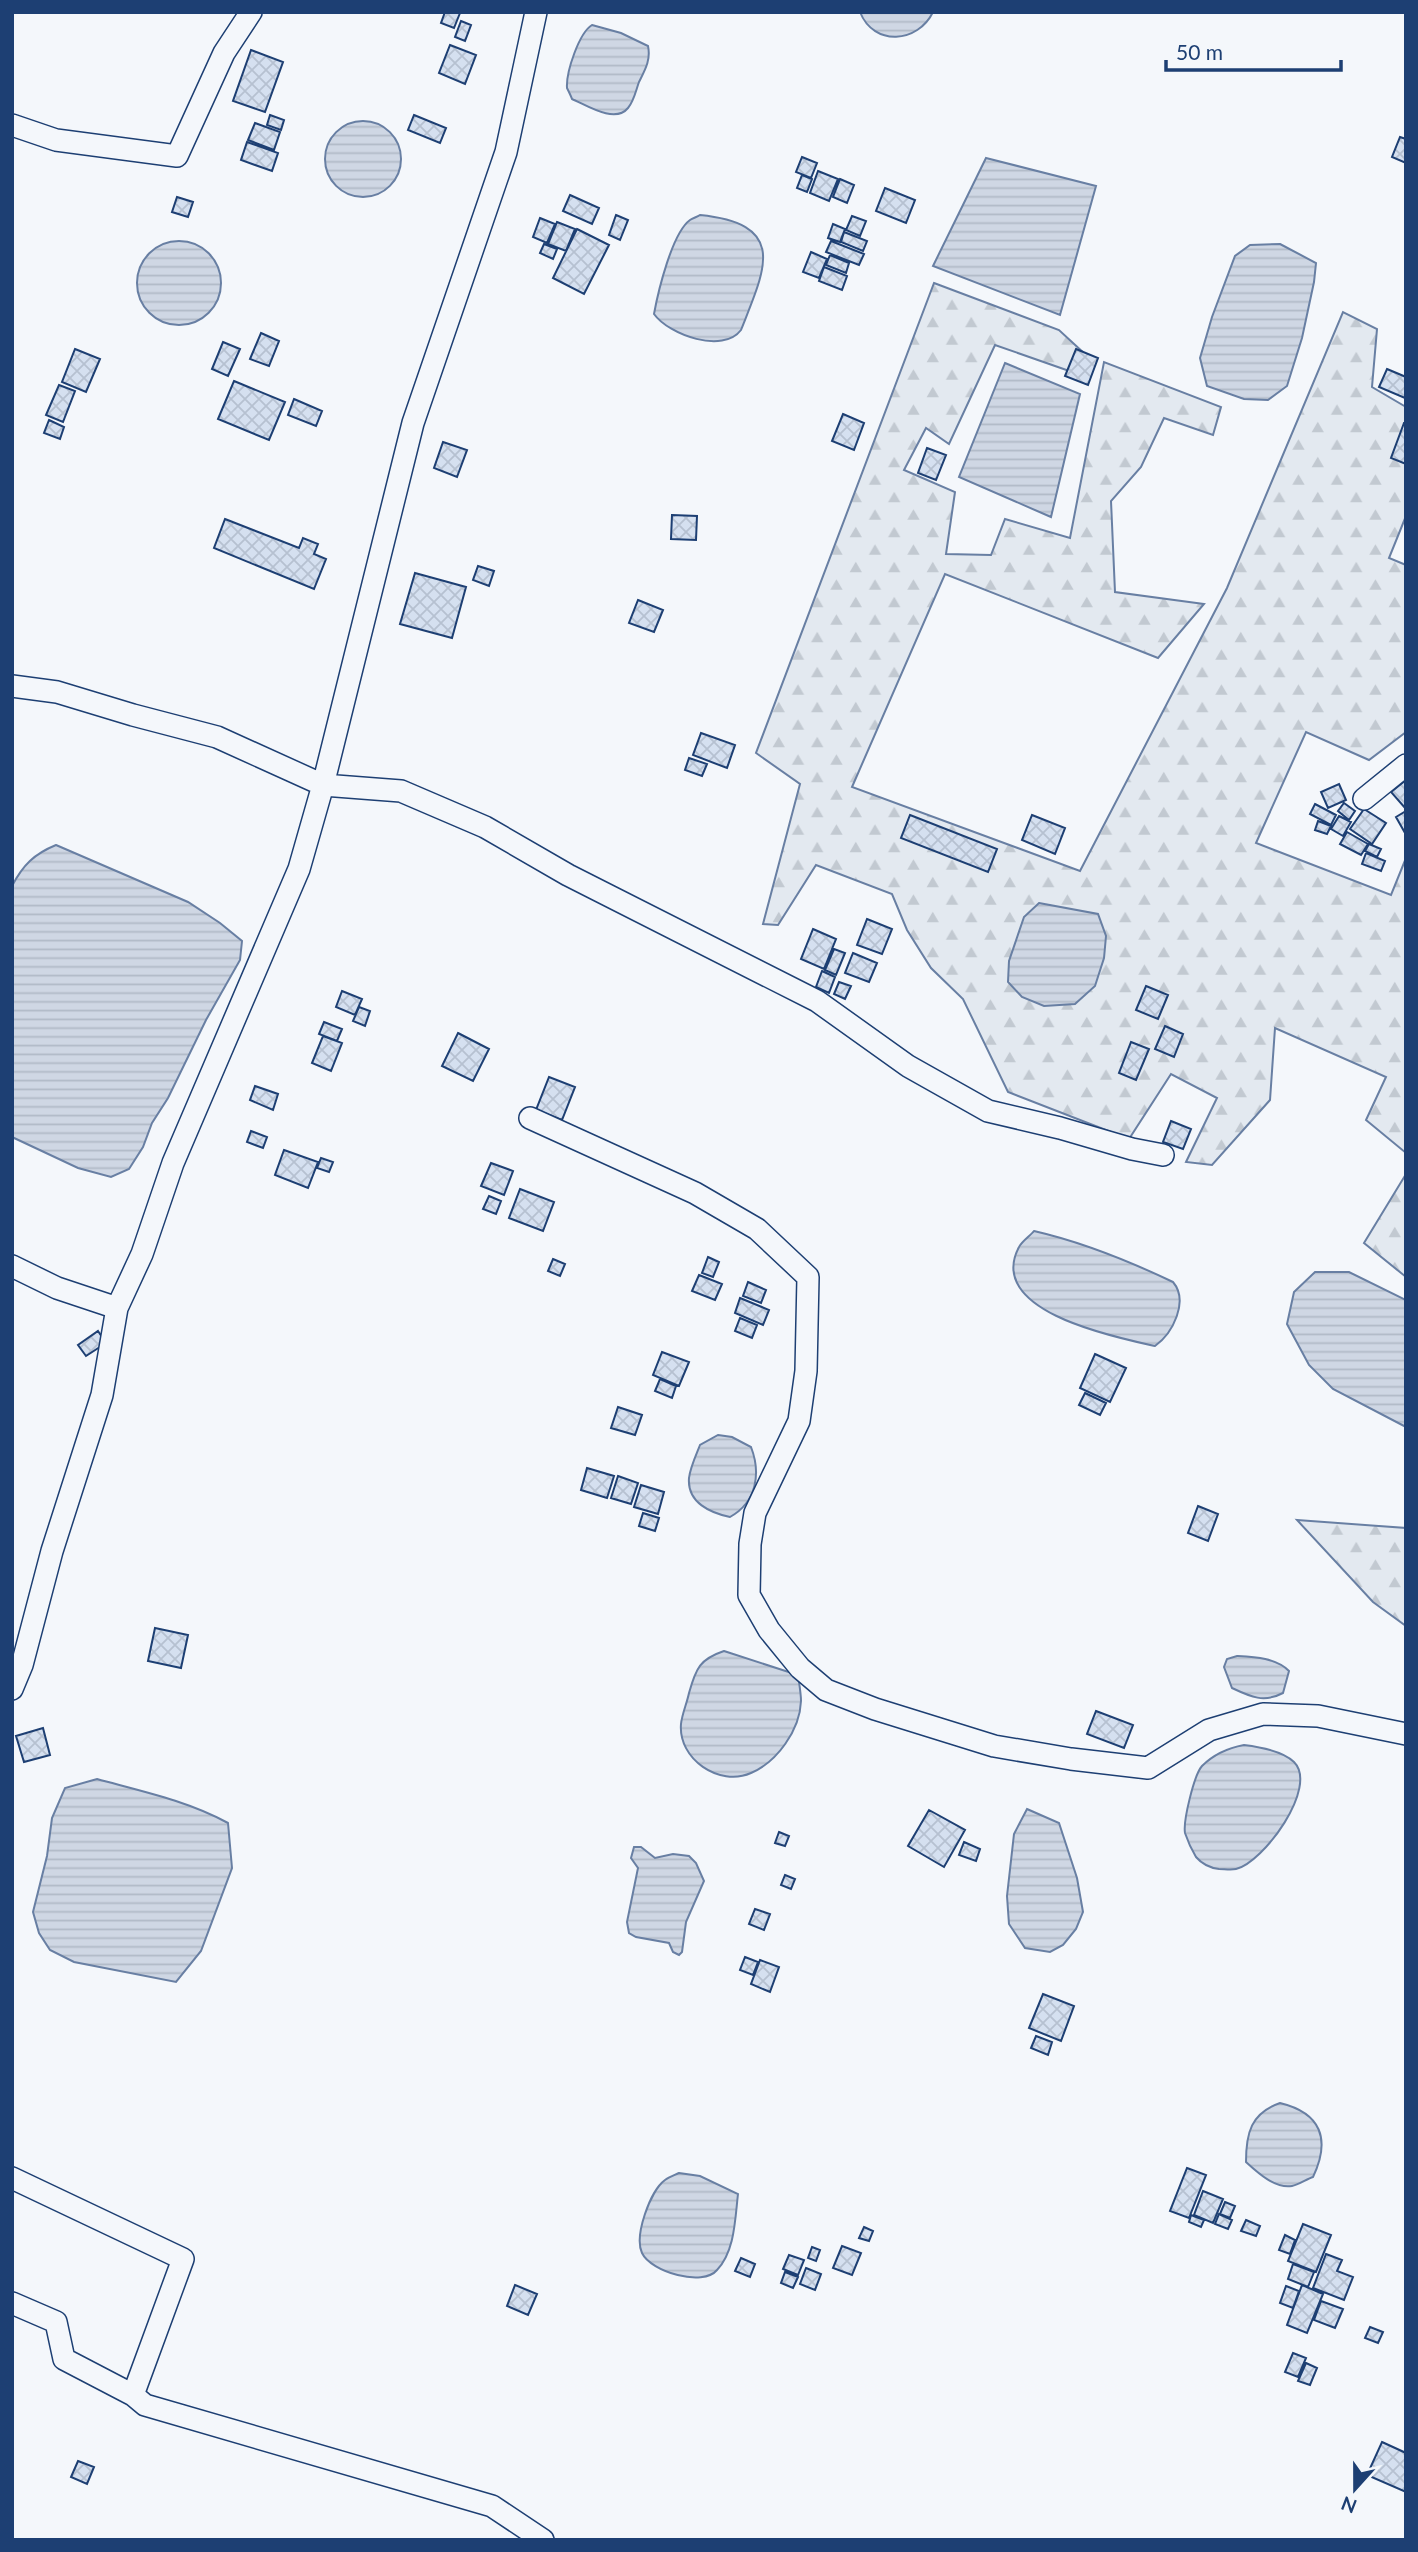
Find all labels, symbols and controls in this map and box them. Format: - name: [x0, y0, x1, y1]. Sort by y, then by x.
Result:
- scale bar: [1166, 28, 1341, 72]
- text: 50 m: [1176, 39, 1223, 64]
- north arrow: [1320, 2454, 1390, 2524]
- text: N: [1338, 2492, 1360, 2519]

